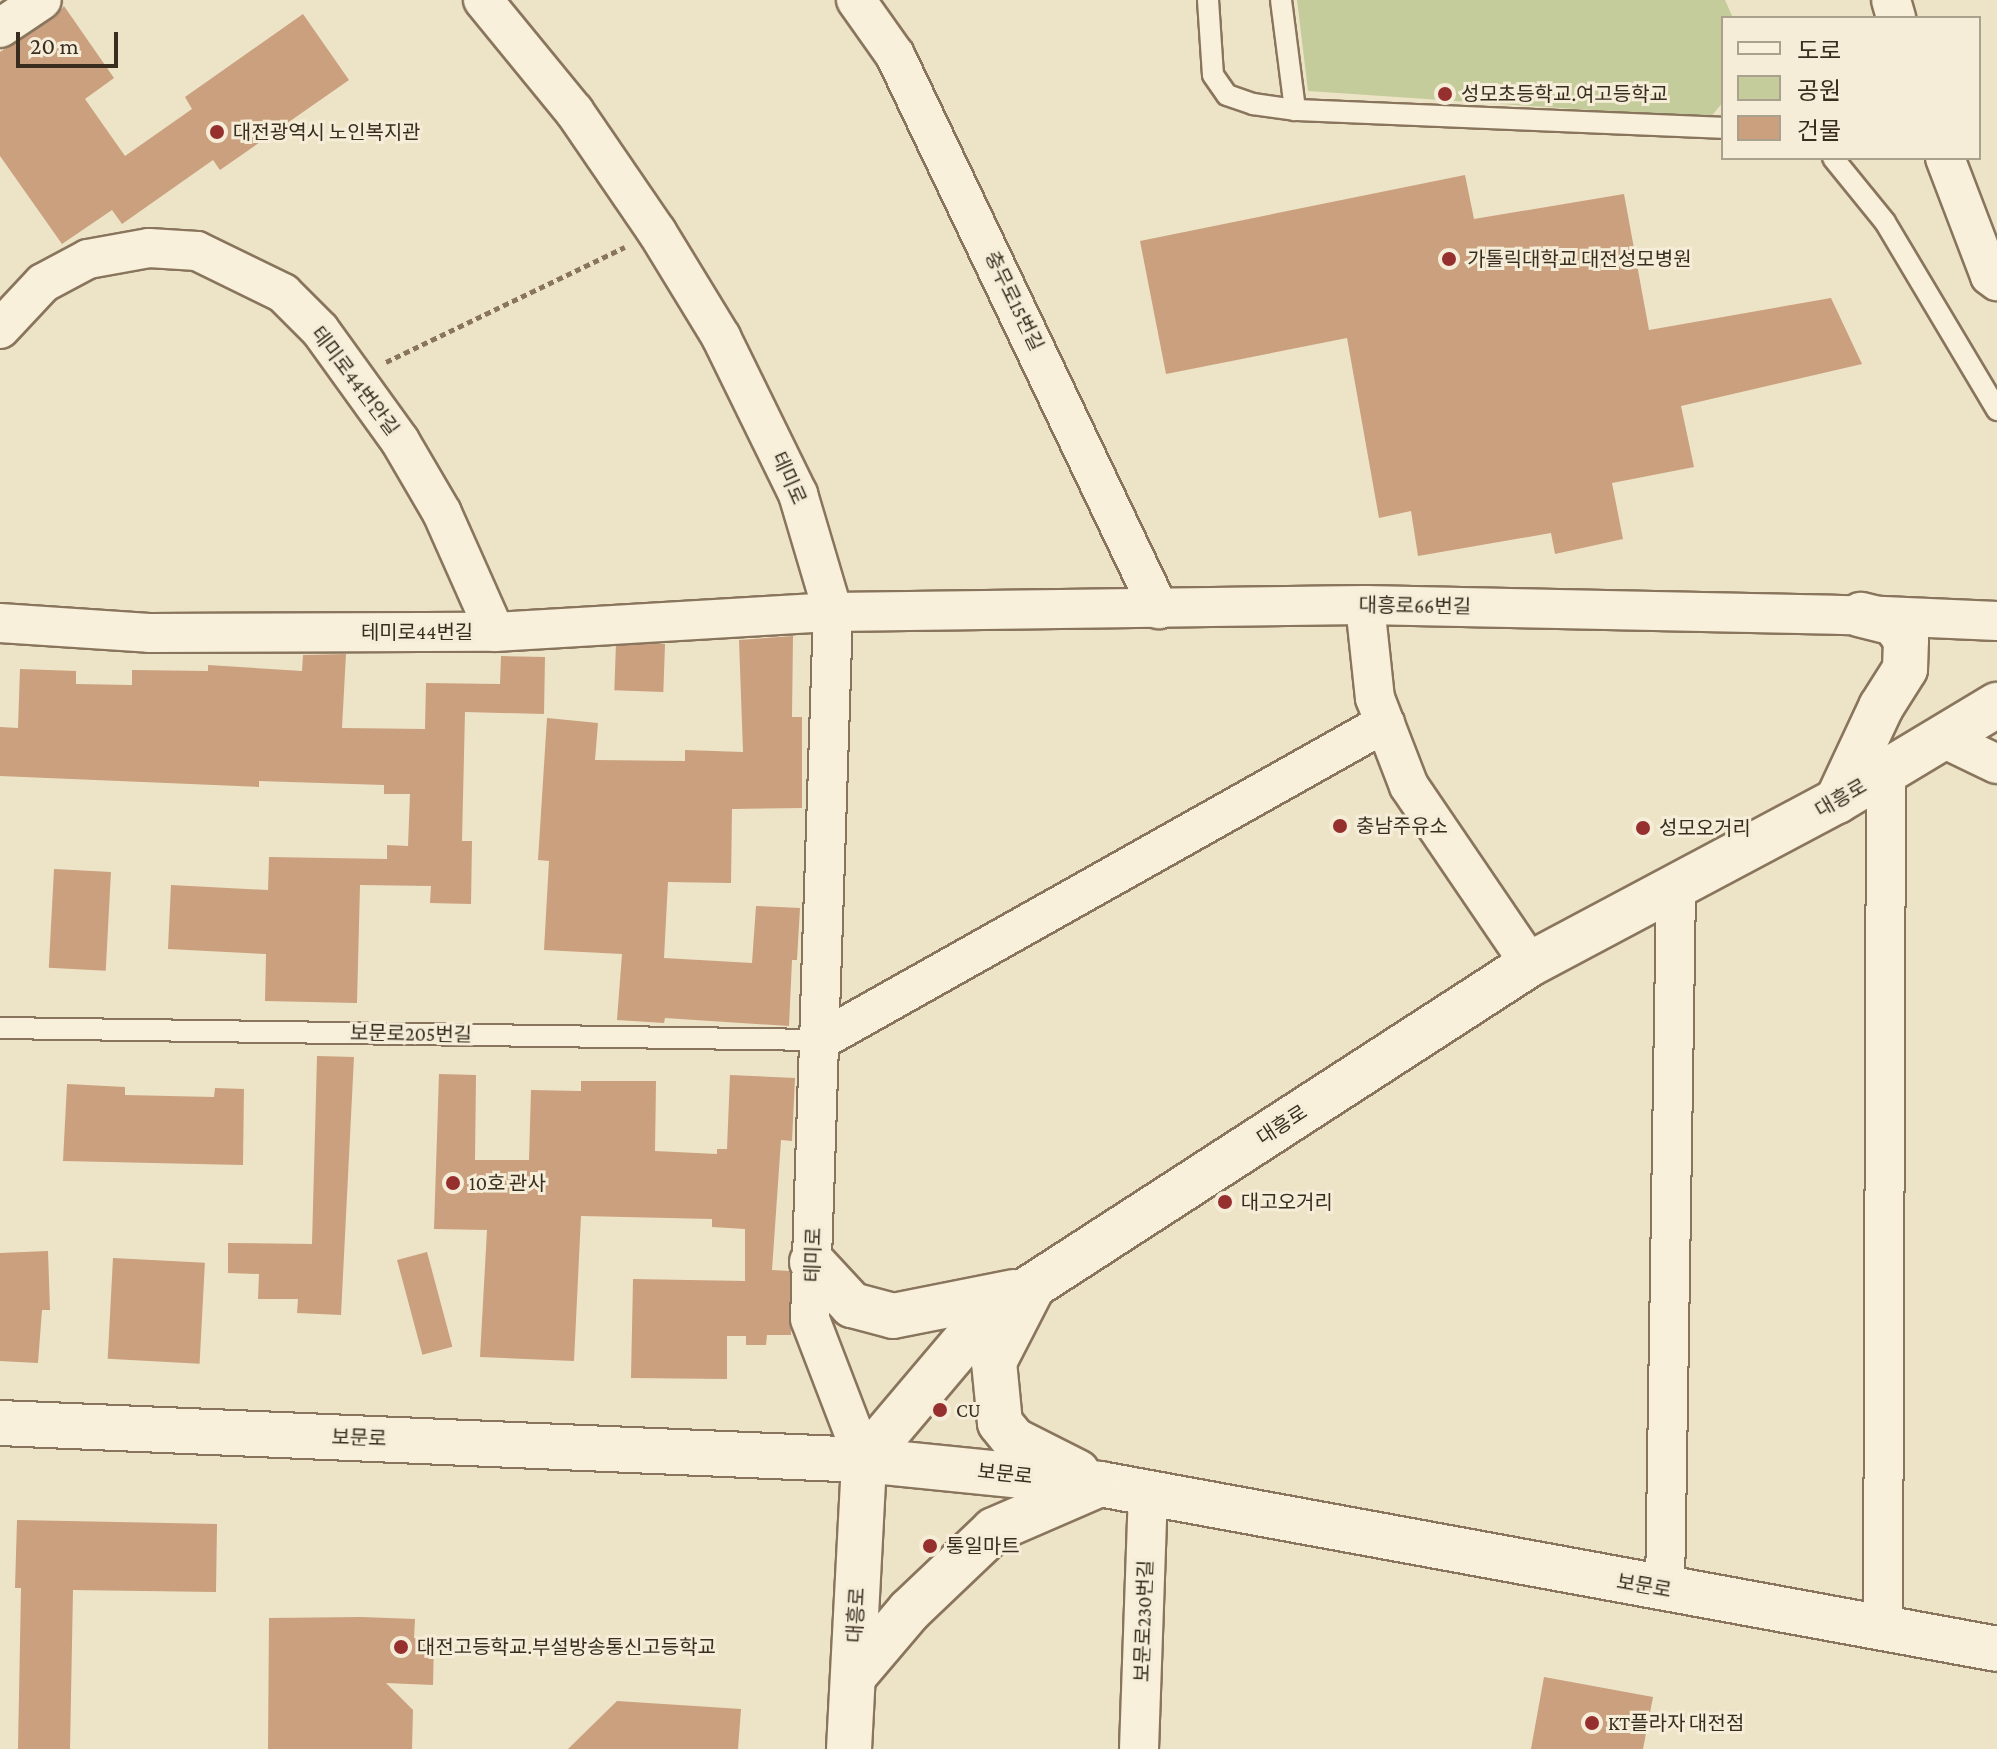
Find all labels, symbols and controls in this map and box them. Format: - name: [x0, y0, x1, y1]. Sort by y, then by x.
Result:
- scale bar: [20, 16, 122, 66]
- legend: [1721, 16, 1981, 160]
- text: 20 m: [30, 32, 79, 59]
- text: 도로: [1797, 37, 1841, 64]
- text: 공원: [1797, 77, 1841, 104]
- place label: 성모초등학교.여고등학교: [1461, 82, 1668, 106]
- marker: 성모초등학교.여고등학교: [1436, 85, 1454, 103]
- text: 건물: [1797, 117, 1841, 144]
- place label: 대전광역시 노인복지관: [233, 120, 421, 144]
- marker: 대전광역시 노인복지관: [208, 123, 226, 141]
- street label: 충무로15번길: [980, 247, 1048, 355]
- place label: 가톨릭대학교 대전성모병원: [1467, 247, 1692, 271]
- marker: 가톨릭대학교 대전성모병원: [1438, 248, 1460, 270]
- street label: 테미로44번안길: [306, 322, 404, 440]
- street label: 테미로: [767, 448, 811, 508]
- street label: 대흥로66번길: [1359, 593, 1471, 619]
- street label: 테미로44번길: [361, 620, 473, 644]
- street label: 대흥로: [1811, 774, 1871, 822]
- place label: 충남주유소: [1356, 814, 1448, 838]
- place label: 성모오거리: [1659, 816, 1751, 840]
- marker: 충남주유소: [1331, 817, 1349, 835]
- marker: 성모오거리: [1634, 819, 1652, 837]
- street label: 보문로205번길: [350, 1021, 472, 1047]
- street label: 대흥로: [1252, 1100, 1312, 1150]
- place label: 10호 관사: [469, 1171, 546, 1195]
- marker: 10호 관사: [444, 1174, 462, 1192]
- place label: 대고오거리: [1241, 1190, 1333, 1214]
- marker: 대고오거리: [1216, 1193, 1234, 1211]
- street label: 테미로: [800, 1227, 826, 1283]
- place label: CU: [956, 1398, 981, 1422]
- marker: CU: [931, 1401, 949, 1419]
- street label: 보문로: [331, 1425, 387, 1451]
- street label: 보문로: [976, 1459, 1034, 1489]
- place label: 통일마트: [946, 1534, 1020, 1558]
- marker: 통일마트: [921, 1537, 939, 1555]
- street label: 보문로230번길: [1130, 1559, 1158, 1683]
- street label: 보문로: [1615, 1569, 1673, 1603]
- street label: 대흥로: [843, 1587, 869, 1643]
- place label: 대전고등학교.부설방송통신고등학교: [417, 1635, 716, 1659]
- marker: 대전고등학교.부설방송통신고등학교: [392, 1638, 410, 1656]
- place label: KT플라자 대전점: [1608, 1711, 1744, 1735]
- marker: KT플라자 대전점: [1583, 1714, 1601, 1732]

